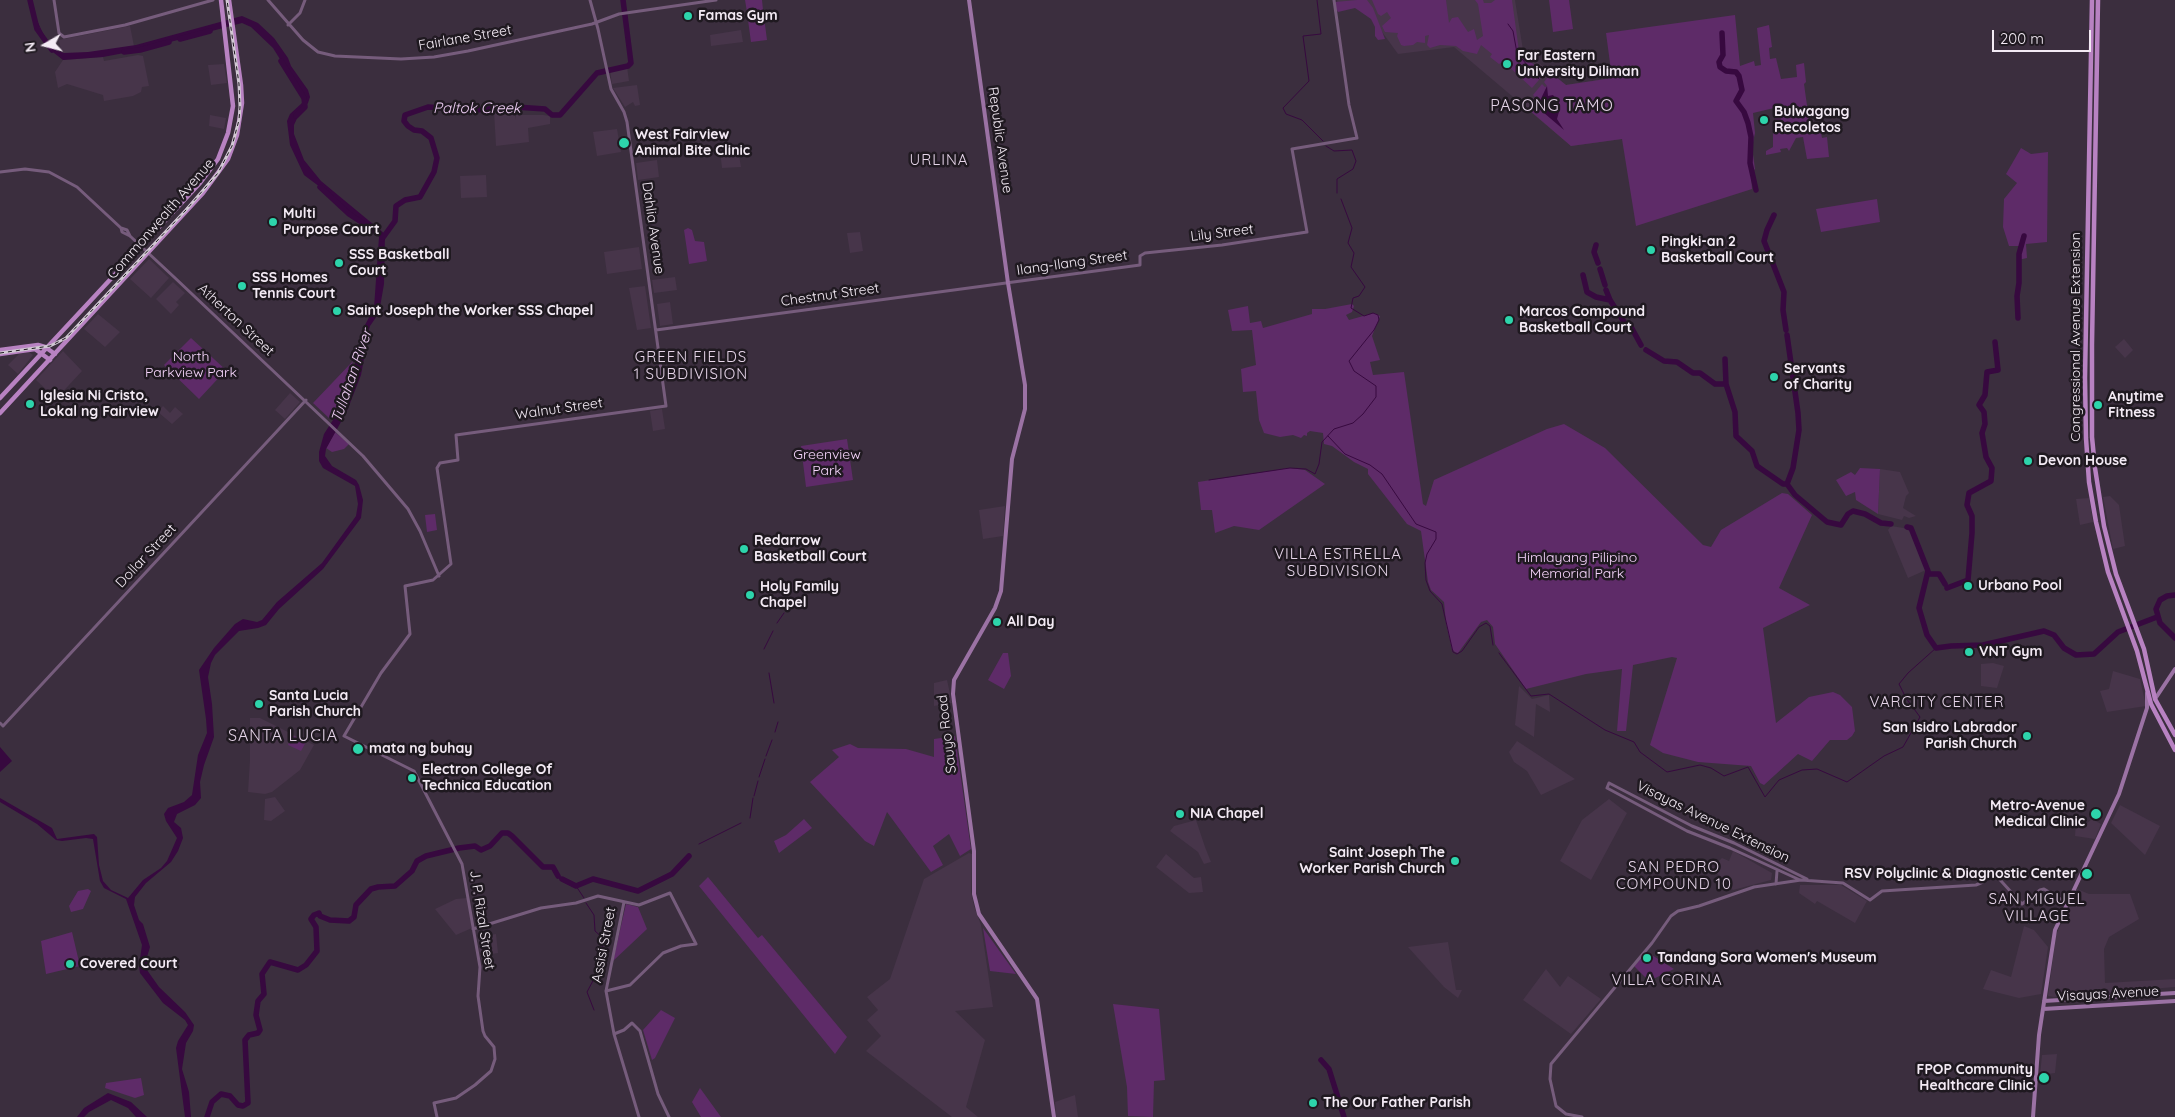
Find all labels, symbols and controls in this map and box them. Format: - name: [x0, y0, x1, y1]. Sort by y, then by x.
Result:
- place label: Famas Gym: [698, 8, 778, 24]
- marker: Famas Gym: [682, 10, 694, 22]
- north arrow: [20, 20, 70, 70]
- scale bar: [1995, 20, 2094, 52]
- street label: Fairlane Street: [417, 22, 513, 54]
- text: 200 m: [2000, 29, 2044, 48]
- text: N: [21, 41, 40, 53]
- place label: Far Eastern University Diliman: [1517, 48, 1639, 80]
- marker: Far Eastern University Diliman: [1501, 58, 1513, 70]
- street label: Republic Avenue: [984, 86, 1016, 194]
- district label: PASONG TAMO: [1489, 96, 1615, 116]
- water label: Paltok Creek: [433, 99, 521, 117]
- place label: Bulwagang Recoletos: [1774, 104, 1849, 136]
- marker: Bulwagang Recoletos: [1758, 114, 1770, 126]
- place label: West Fairview Animal Bite Clinic: [635, 127, 750, 160]
- marker: West Fairview Animal Bite Clinic: [617, 136, 631, 150]
- district label: URLINA: [909, 151, 969, 169]
- street label: Commonwealth Avenue: [104, 155, 218, 283]
- street label: Dahlia Avenue: [638, 181, 668, 275]
- place label: Multi Purpose Court: [283, 206, 380, 238]
- marker: Multi Purpose Court: [267, 216, 279, 228]
- street label: Lily Street: [1189, 221, 1255, 245]
- street label: Congressional Avenue Extension: [2068, 232, 2084, 442]
- place label: Pingki-an 2 Basketball Court: [1661, 234, 1774, 266]
- marker: Pingki-an 2 Basketball Court: [1645, 244, 1657, 256]
- place label: SSS Basketball Court: [349, 247, 449, 280]
- street label: Ilang-Ilang Street: [1016, 247, 1128, 279]
- marker: SSS Basketball Court: [333, 257, 345, 269]
- place label: SSS Homes Tennis Court: [252, 270, 336, 302]
- street label: Atherton Street: [194, 280, 278, 360]
- marker: SSS Homes Tennis Court: [236, 280, 248, 292]
- street label: Chestnut Street: [780, 280, 880, 310]
- place label: Saint Joseph the Worker SSS Chapel: [347, 303, 593, 319]
- place label: Marcos Compound Basketball Court: [1519, 304, 1645, 336]
- marker: Saint Joseph the Worker SSS Chapel: [331, 305, 343, 317]
- marker: Marcos Compound Basketball Court: [1503, 314, 1515, 326]
- water label: Tullahan River: [328, 327, 376, 425]
- district label: GREEN FIELDS 1 SUBDIVISION: [632, 348, 750, 383]
- park label: North Parkview Park: [145, 349, 237, 382]
- place label: Servants of Charity: [1784, 361, 1852, 394]
- marker: Servants of Charity: [1768, 371, 1780, 383]
- place label: Iglesia Ni Cristo, Lokal ng Fairview: [40, 388, 159, 421]
- place label: Anytime Fitness: [2108, 389, 2164, 422]
- street label: Walnut Street: [514, 395, 604, 423]
- marker: Iglesia Ni Cristo, Lokal ng Fairview: [24, 398, 36, 410]
- marker: Anytime Fitness: [2092, 399, 2104, 411]
- park label: Greenview Park: [793, 447, 861, 480]
- place label: Devon House: [2038, 453, 2127, 469]
- marker: Devon House: [2022, 455, 2034, 467]
- street label: Dollar Street: [112, 521, 180, 591]
- place label: Redarrow Basketball Court: [754, 533, 867, 566]
- marker: Redarrow Basketball Court: [738, 543, 750, 555]
- district label: VILLA ESTRELLA SUBDIVISION: [1272, 545, 1404, 580]
- park label: Himlayang Pilipino Memorial Park: [1517, 550, 1637, 582]
- place label: Urbano Pool: [1978, 578, 2062, 594]
- place label: Holy Family Chapel: [760, 579, 839, 612]
- marker: Urbano Pool: [1962, 580, 1974, 592]
- marker: Holy Family Chapel: [744, 589, 756, 601]
- place label: All Day: [1007, 614, 1054, 630]
- marker: All Day: [991, 616, 1003, 628]
- place label: VNT Gym: [1979, 644, 2042, 660]
- marker: VNT Gym: [1963, 646, 1975, 658]
- place label: Santa Lucia Parish Church: [269, 688, 361, 720]
- district label: VARCITY CENTER: [1868, 693, 2006, 711]
- street label: Sauyo Road: [934, 694, 960, 774]
- marker: Santa Lucia Parish Church: [253, 698, 265, 710]
- place label: San Isidro Labrador Parish Church: [1883, 720, 2017, 752]
- district label: SANTA LUCIA: [227, 726, 339, 746]
- marker: San Isidro Labrador Parish Church: [2021, 730, 2033, 742]
- place label: mata ng buhay: [369, 741, 473, 757]
- marker: mata ng buhay: [351, 742, 365, 756]
- place label: Electron College Of Technica Education: [422, 762, 552, 794]
- marker: Electron College Of Technica Education: [406, 772, 418, 784]
- street label: Visayas Avenue Extension: [1634, 778, 1792, 866]
- place label: Metro-Avenue Medical Clinic: [1990, 798, 2085, 830]
- place label: NIA Chapel: [1190, 806, 1264, 822]
- marker: Metro-Avenue Medical Clinic: [2089, 807, 2103, 821]
- marker: NIA Chapel: [1174, 808, 1186, 820]
- place label: Saint Joseph The Worker Parish Church: [1299, 845, 1445, 878]
- marker: Saint Joseph The Worker Parish Church: [1449, 855, 1461, 867]
- district label: SAN PEDRO COMPOUND 10: [1615, 858, 1733, 893]
- place label: RSV Polyclinic & Diagnostic Center: [1844, 866, 2076, 882]
- marker: RSV Polyclinic & Diagnostic Center: [2080, 867, 2094, 881]
- street label: J. P. Rizal Street: [466, 869, 498, 971]
- district label: SAN MIGUEL VILLAGE: [1987, 890, 2087, 925]
- street label: Assisi Street: [588, 906, 620, 984]
- place label: Tandang Sora Women's Museum: [1657, 950, 1877, 966]
- marker: Tandang Sora Women's Museum: [1641, 952, 1653, 964]
- place label: Covered Court: [80, 956, 178, 972]
- marker: Covered Court: [64, 958, 76, 970]
- district label: VILLA CORINA: [1610, 971, 1724, 989]
- street label: Visayas Avenue: [2057, 983, 2159, 1005]
- place label: FPOP Community Healthcare Clinic: [1917, 1062, 2033, 1094]
- marker: FPOP Community Healthcare Clinic: [2037, 1071, 2051, 1085]
- place label: The Our Father Parish: [1323, 1095, 1471, 1111]
- marker: The Our Father Parish: [1307, 1097, 1319, 1109]

